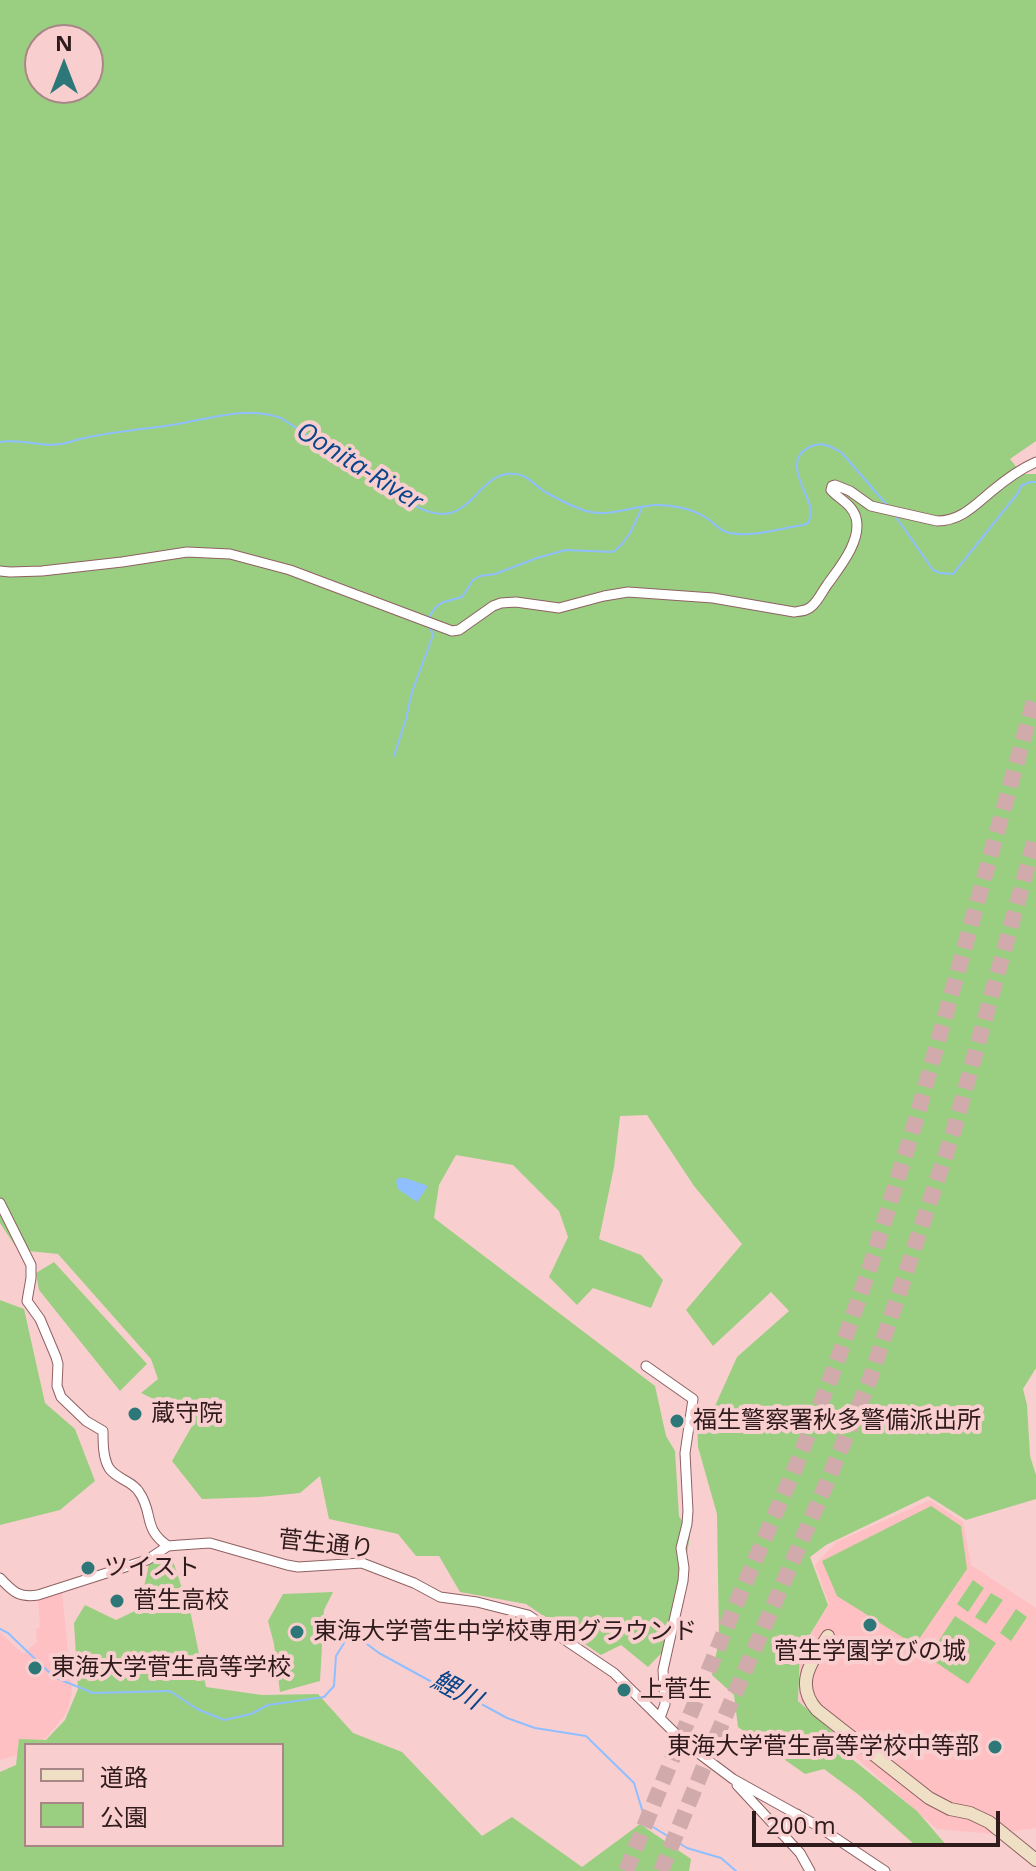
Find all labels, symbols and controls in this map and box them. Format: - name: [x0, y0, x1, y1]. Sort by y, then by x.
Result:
- north arrow: [24, 24, 104, 104]
- text: N: [55, 27, 73, 57]
- water label: Oonita-River: [290, 416, 428, 518]
- place label: 蔵守院: [151, 1400, 223, 1428]
- marker: 蔵守院: [126, 1405, 144, 1423]
- place label: 福生警察署秋多警備派出所: [693, 1407, 981, 1435]
- marker: 福生警察署秋多警備派出所: [668, 1412, 686, 1430]
- street label: 菅生通り: [277, 1526, 375, 1564]
- place label: ツイスト: [104, 1554, 200, 1582]
- marker: ツイスト: [79, 1559, 97, 1577]
- place label: 菅生高校: [133, 1587, 229, 1615]
- marker: 菅生高校: [108, 1592, 126, 1610]
- marker: 菅生学園学びの城: [861, 1616, 879, 1634]
- place label: 東海大学菅生中学校専用グラウンド: [313, 1618, 697, 1646]
- marker: 東海大学菅生中学校専用グラウンド: [288, 1623, 306, 1641]
- place label: 菅生学園学びの城: [774, 1638, 966, 1666]
- place label: 東海大学菅生高等学校: [51, 1654, 291, 1682]
- marker: 東海大学菅生高等学校: [26, 1659, 44, 1677]
- water label: 鯉川: [426, 1665, 486, 1717]
- place label: 上菅生: [640, 1676, 712, 1704]
- marker: 上菅生: [615, 1681, 633, 1699]
- place label: 東海大学菅生高等学校中等部: [667, 1733, 979, 1761]
- marker: 東海大学菅生高等学校中等部: [986, 1738, 1004, 1756]
- legend: [24, 1743, 284, 1847]
- text: 道路: [100, 1760, 148, 1793]
- scale bar: [756, 1795, 1004, 1845]
- text: 公園: [100, 1800, 148, 1833]
- text: 200 m: [766, 1808, 836, 1841]

